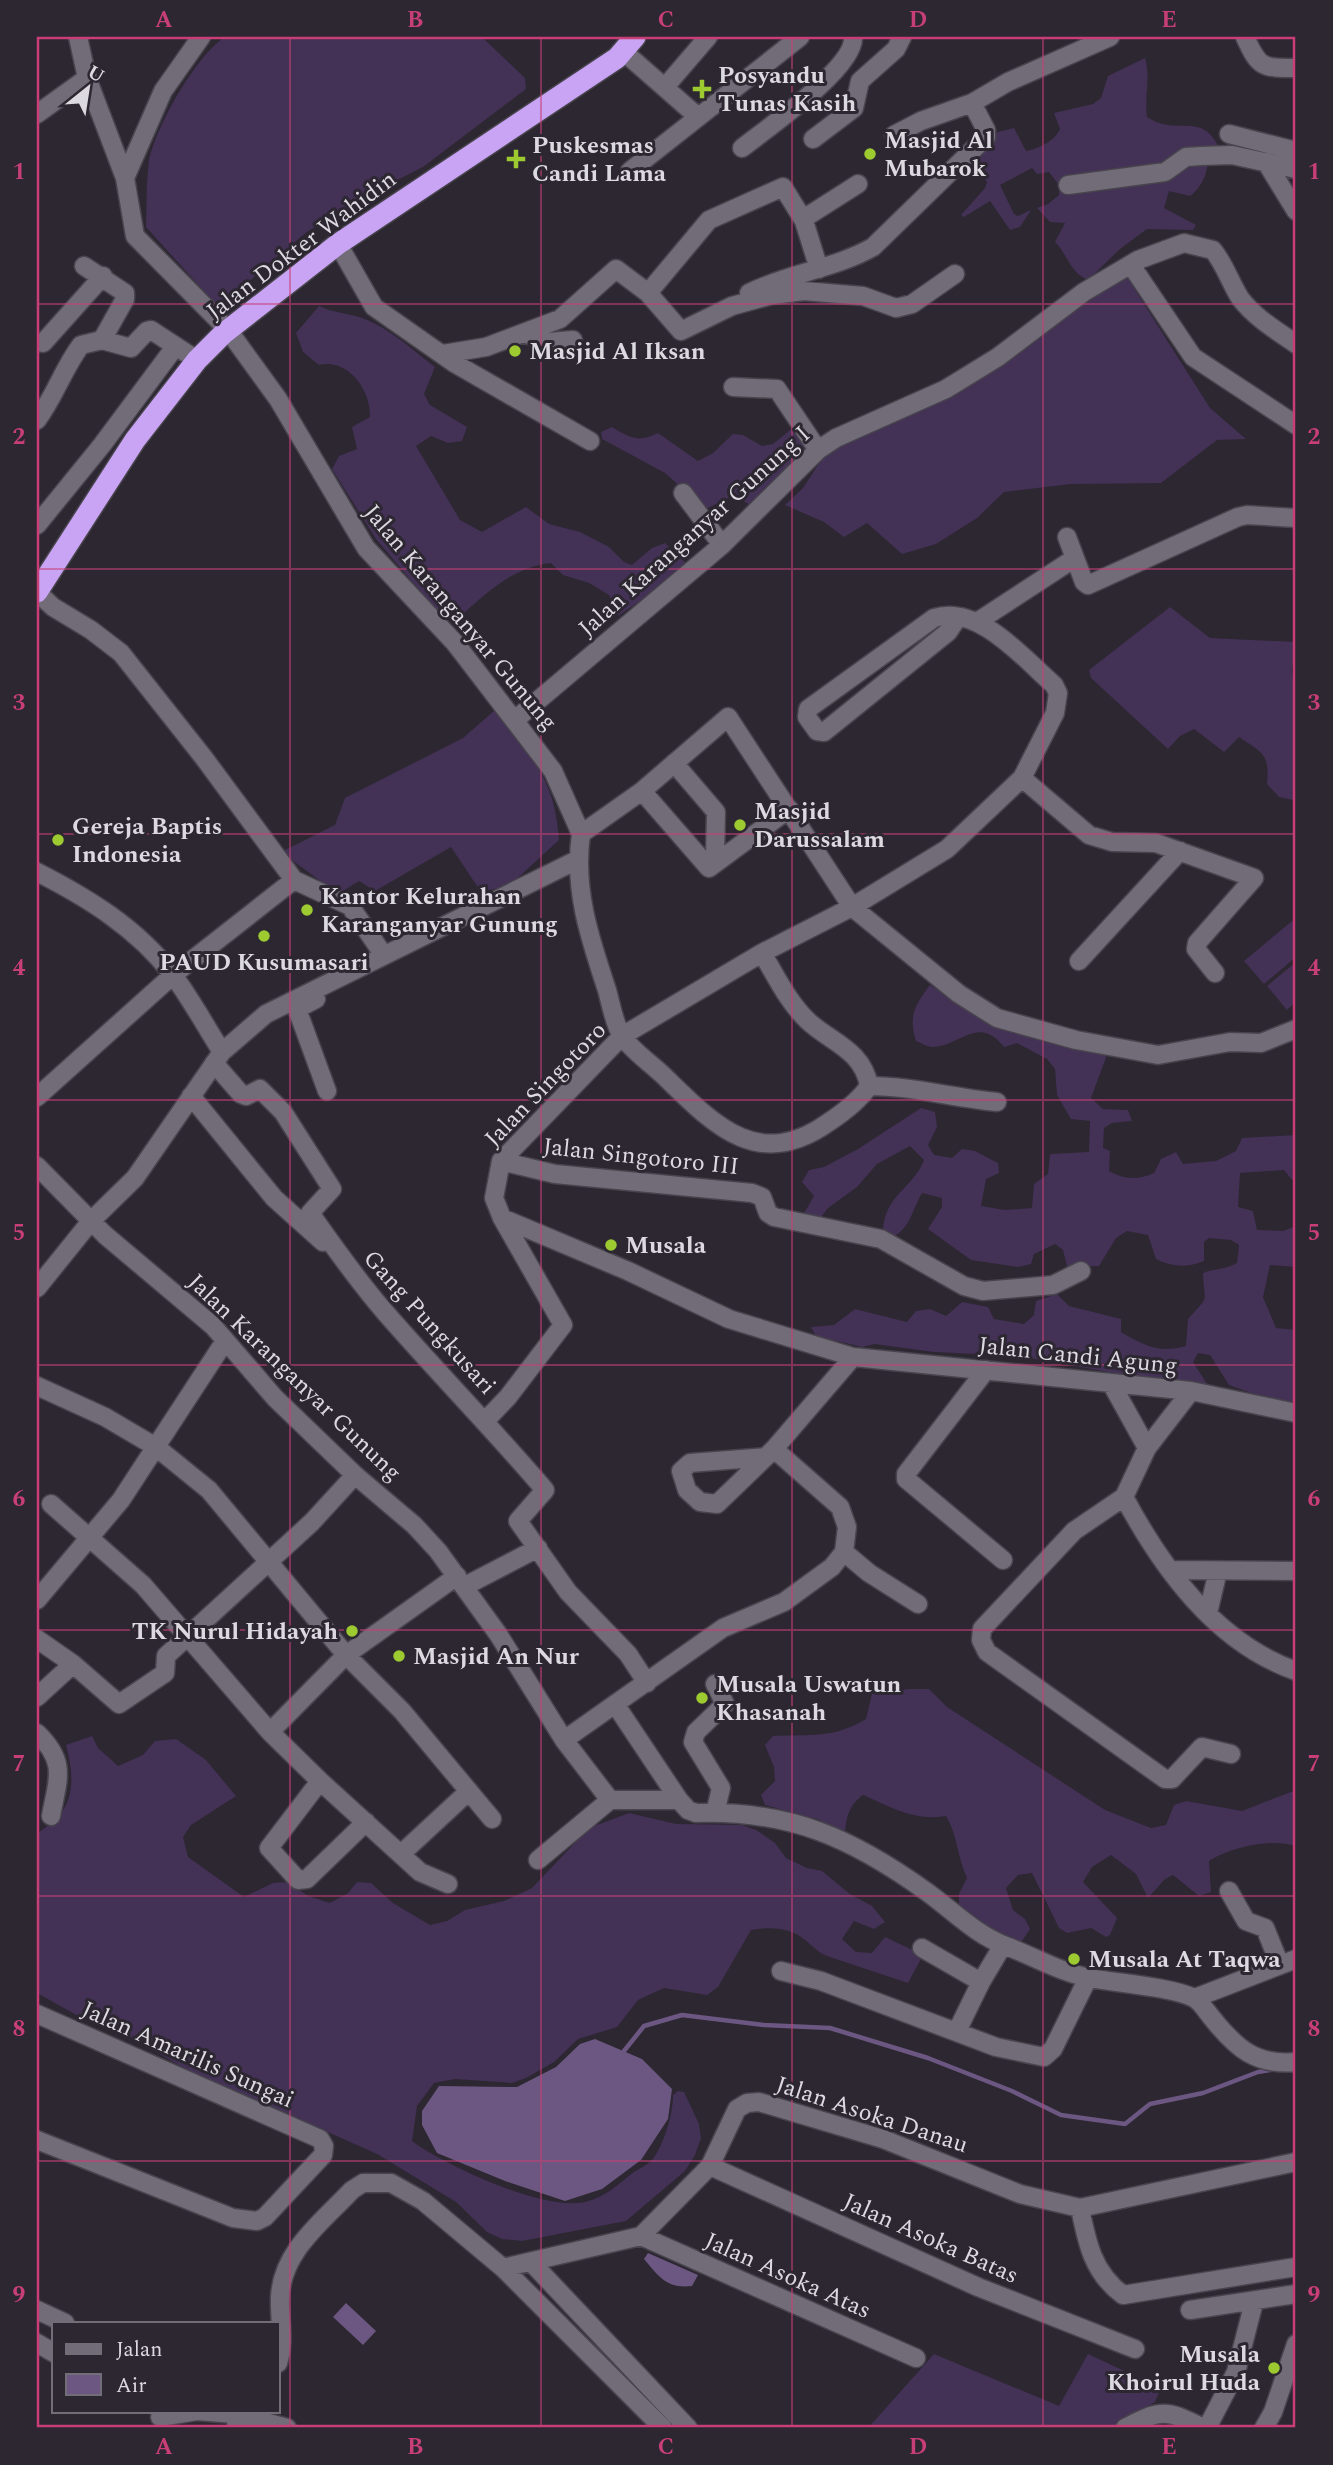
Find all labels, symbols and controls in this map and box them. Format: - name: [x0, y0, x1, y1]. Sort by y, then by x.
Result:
- text: A: [155, 3, 173, 38]
- text: B: [407, 3, 423, 38]
- text: C: [658, 3, 674, 38]
- text: D: [909, 3, 927, 38]
- text: E: [1161, 3, 1177, 38]
- north arrow: [52, 52, 122, 122]
- text: U: [82, 58, 110, 91]
- place label: Posyandu Tunas Kasih: [718, 58, 857, 122]
- marker: Posyandu Tunas Kasih: [692, 79, 712, 99]
- place label: Masjid Al Mubarok: [884, 123, 993, 187]
- place label: Puskesmas Candi Lama: [532, 128, 667, 192]
- marker: Masjid Al Mubarok: [862, 146, 878, 162]
- marker: Puskesmas Candi Lama: [506, 149, 526, 169]
- text: 1: [13, 155, 25, 190]
- text: 1: [1308, 155, 1320, 190]
- street label: Jalan Dokter Wahidin: [199, 162, 404, 329]
- place label: Masjid Al Iksan: [529, 334, 706, 370]
- marker: Masjid Al Iksan: [507, 343, 523, 359]
- street label: Jalan Karanganyar Gunung I: [571, 417, 819, 646]
- text: 2: [13, 420, 26, 455]
- text: 2: [1308, 420, 1321, 455]
- street label: Jalan Karanganyar Gunung: [354, 496, 566, 739]
- text: 3: [13, 686, 26, 721]
- text: 3: [1308, 686, 1321, 721]
- place label: Masjid Darussalam: [754, 794, 885, 858]
- place label: Gereja Baptis Indonesia: [72, 809, 222, 873]
- marker: Masjid Darussalam: [732, 817, 748, 833]
- marker: Gereja Baptis Indonesia: [50, 832, 66, 848]
- place label: Kantor Kelurahan Karanganyar Gunung: [321, 879, 558, 943]
- marker: Kantor Kelurahan Karanganyar Gunung: [299, 902, 315, 918]
- marker: PAUD Kusumasari: [256, 928, 272, 944]
- place label: PAUD Kusumasari: [159, 945, 369, 981]
- text: 4: [13, 951, 26, 986]
- text: 4: [1308, 951, 1321, 986]
- street label: Jalan Singotoro: [476, 1014, 615, 1156]
- street label: Jalan Singotoro III: [541, 1129, 741, 1185]
- text: 5: [13, 1216, 25, 1251]
- text: 5: [1308, 1216, 1320, 1251]
- place label: Musala: [625, 1228, 707, 1264]
- marker: Musala: [603, 1237, 619, 1253]
- street label: Gang Pungkusari: [354, 1242, 504, 1403]
- street label: Jalan Karanganyar Gunung: [179, 1265, 410, 1490]
- street label: Jalan Candi Agung: [976, 1328, 1179, 1384]
- text: 6: [13, 1482, 26, 1517]
- text: 6: [1308, 1482, 1321, 1517]
- place label: TK Nurul Hidayah: [132, 1614, 338, 1650]
- marker: TK Nurul Hidayah: [344, 1623, 360, 1639]
- place label: Masjid An Nur: [413, 1639, 580, 1675]
- marker: Masjid An Nur: [391, 1648, 407, 1664]
- place label: Musala Uswatun Khasanah: [716, 1667, 902, 1731]
- marker: Musala Uswatun Khasanah: [694, 1690, 710, 1706]
- text: 7: [13, 1747, 25, 1782]
- text: 7: [1308, 1747, 1320, 1782]
- place label: Musala At Taqwa: [1088, 1942, 1281, 1978]
- marker: Musala At Taqwa: [1066, 1951, 1082, 1967]
- street label: Jalan Amarilis Sungai: [75, 1992, 300, 2118]
- text: 8: [13, 2012, 25, 2047]
- text: 8: [1308, 2012, 1320, 2047]
- street label: Jalan Asoka Danau: [771, 2067, 972, 2163]
- street label: Jalan Asoka Batas: [837, 2184, 1024, 2294]
- street label: Jalan Asoka Atas: [699, 2223, 877, 2329]
- text: 9: [13, 2278, 26, 2313]
- text: 9: [1308, 2278, 1321, 2313]
- legend: [52, 2322, 280, 2412]
- text: Jalan: [116, 2334, 162, 2366]
- place label: Musala Khoirul Huda: [1107, 2337, 1261, 2401]
- marker: Musala Khoirul Huda: [1266, 2360, 1282, 2376]
- text: Air: [116, 2370, 147, 2402]
- text: A: [155, 2430, 173, 2465]
- text: B: [407, 2430, 423, 2465]
- text: C: [658, 2430, 674, 2465]
- text: D: [909, 2430, 927, 2465]
- text: E: [1161, 2430, 1177, 2465]

